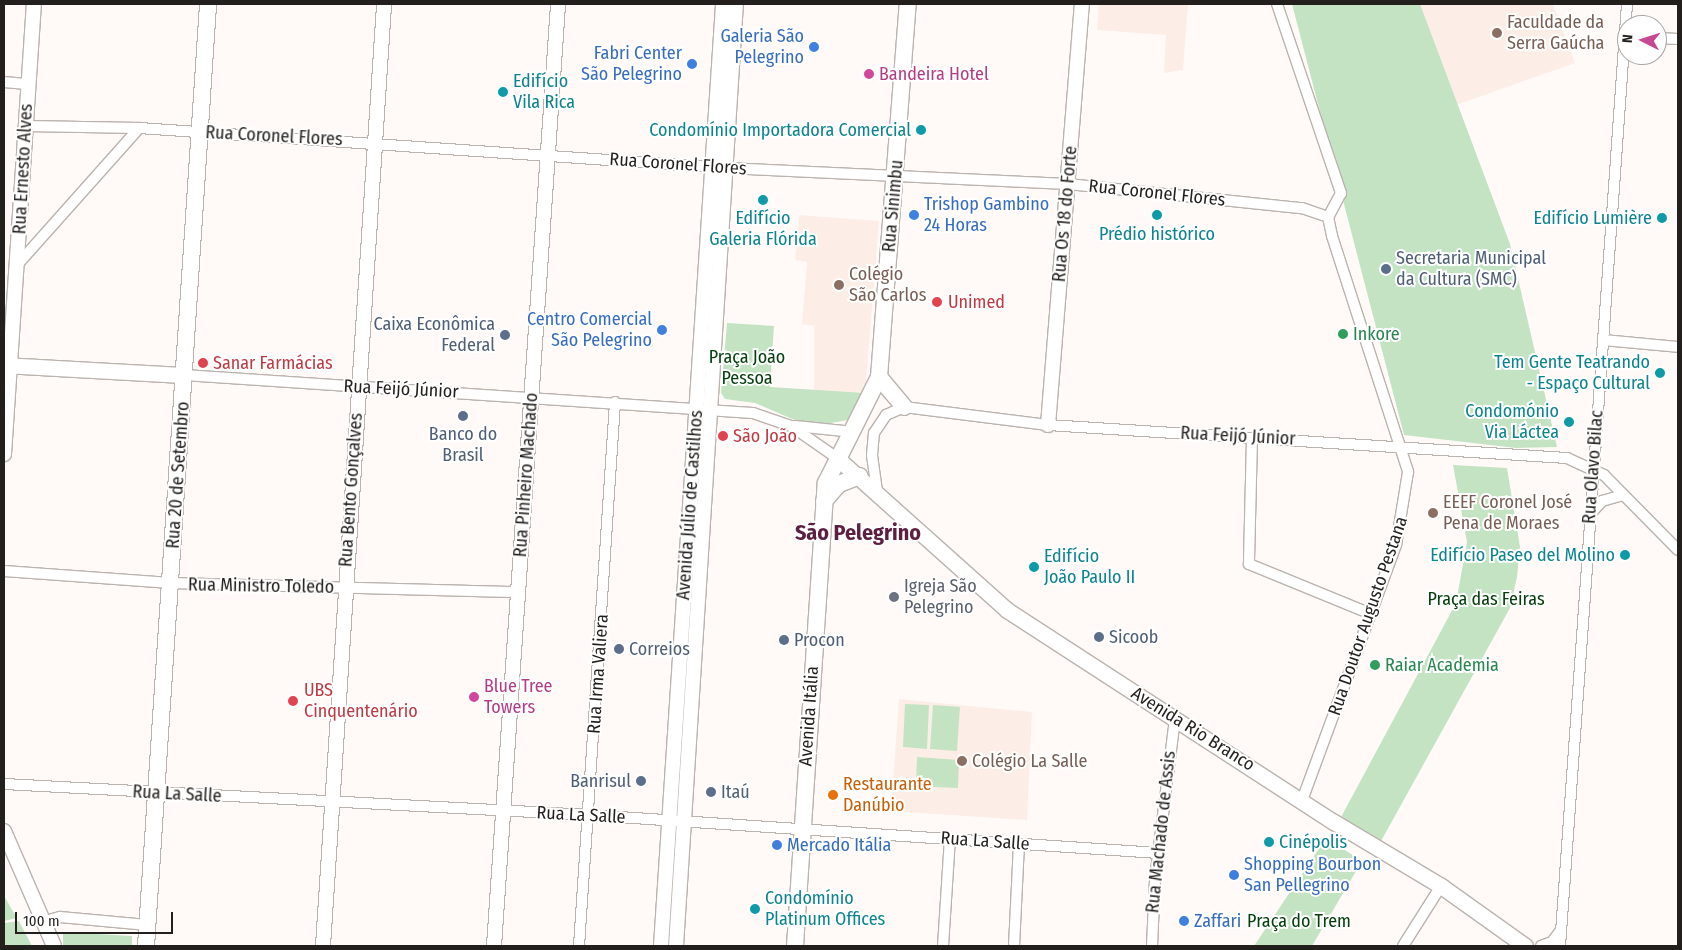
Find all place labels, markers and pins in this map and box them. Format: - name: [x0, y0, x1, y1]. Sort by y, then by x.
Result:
- place label: Faculdade da Serra Gaúcha: [1507, 12, 1604, 54]
- place label: Galeria São Pelegrino: [720, 26, 804, 68]
- marker: Faculdade da Serra Gaúcha: [1491, 27, 1503, 39]
- marker: Galeria São Pelegrino: [808, 41, 820, 53]
- place label: Fabri Center São Pelegrino: [581, 43, 682, 86]
- marker: Fabri Center São Pelegrino: [686, 58, 698, 70]
- place label: Bandeira Hotel: [879, 63, 989, 85]
- marker: Bandeira Hotel: [863, 68, 875, 80]
- place label: Edifício Vila Rica: [513, 71, 575, 114]
- marker: Edifício Vila Rica: [497, 86, 509, 98]
- place label: Condomínio Importadora Comercial: [649, 119, 911, 141]
- marker: Condomínio Importadora Comercial: [915, 124, 927, 136]
- marker: Edifício Galeria Flórida: [757, 194, 769, 206]
- place label: Trishop Gambino 24 Horas: [924, 194, 1049, 236]
- place label: Edifício Lumière: [1534, 207, 1652, 229]
- place label: Edifício Galeria Flórida: [709, 208, 817, 250]
- marker: Trishop Gambino 24 Horas: [908, 209, 920, 221]
- marker: Prédio histórico: [1151, 209, 1163, 221]
- marker: Edifício Lumière: [1656, 212, 1668, 224]
- place label: Prédio histórico: [1099, 223, 1215, 245]
- place label: Secretaria Municipal da Cultura (SMC): [1396, 248, 1546, 290]
- marker: Secretaria Municipal da Cultura (SMC): [1380, 263, 1392, 275]
- place label: Colégio São Carlos: [849, 264, 926, 306]
- marker: Colégio São Carlos: [833, 279, 845, 291]
- place label: Unimed: [948, 291, 1005, 313]
- marker: Unimed: [930, 295, 944, 309]
- place label: Centro Comercial São Pelegrino: [527, 309, 652, 352]
- place label: Caixa Econômica Federal: [373, 314, 495, 356]
- place label: Inkore: [1353, 323, 1400, 345]
- marker: Centro Comercial São Pelegrino: [656, 324, 668, 336]
- marker: Inkore: [1337, 328, 1349, 340]
- marker: Caixa Econômica Federal: [499, 329, 511, 341]
- place label: Sanar Farmácias: [213, 352, 333, 374]
- place label: Tem Gente Teatrando - Espaço Cultural: [1494, 352, 1650, 394]
- marker: Sanar Farmácias: [197, 357, 209, 369]
- marker: Tem Gente Teatrando - Espaço Cultural: [1654, 367, 1666, 379]
- place label: Condomónio Via Láctea: [1465, 401, 1559, 444]
- marker: Banco do Brasil: [457, 410, 469, 422]
- marker: Condomónio Via Láctea: [1563, 416, 1575, 428]
- place label: Banco do Brasil: [429, 424, 497, 466]
- place label: São João: [733, 425, 797, 447]
- marker: São João: [717, 430, 729, 442]
- place label: EEEF Coronel José Pena de Moraes: [1443, 492, 1572, 534]
- marker: EEEF Coronel José Pena de Moraes: [1427, 507, 1439, 519]
- place label: Edifício Paseo del Molino: [1430, 544, 1615, 566]
- place label: Edifício João Paulo II: [1044, 546, 1135, 588]
- marker: Edifício Paseo del Molino: [1619, 549, 1631, 561]
- marker: Edifício João Paulo II: [1028, 561, 1040, 573]
- place label: Igreja São Pelegrino: [904, 576, 977, 618]
- marker: Igreja São Pelegrino: [888, 591, 900, 603]
- place label: Sicoob: [1109, 626, 1158, 648]
- place label: Procon: [794, 629, 845, 651]
- marker: Sicoob: [1093, 631, 1105, 643]
- marker: Procon: [778, 634, 790, 646]
- place label: Correios: [629, 638, 690, 660]
- marker: Correios: [613, 643, 625, 655]
- place label: Raiar Academia: [1385, 654, 1499, 676]
- marker: Raiar Academia: [1369, 659, 1381, 671]
- place label: Blue Tree Towers: [484, 676, 552, 719]
- place label: UBS Cinquentenário: [304, 680, 418, 722]
- marker: Blue Tree Towers: [468, 691, 480, 703]
- marker: UBS Cinquentenário: [286, 694, 300, 708]
- place label: Colégio La Salle: [972, 750, 1087, 772]
- marker: Colégio La Salle: [956, 755, 968, 767]
- place label: Banrisul: [570, 770, 631, 792]
- place label: Restaurante Danúbio: [843, 774, 932, 816]
- marker: Banrisul: [635, 775, 647, 787]
- place label: Itaú: [721, 781, 750, 803]
- marker: Itaú: [705, 786, 717, 798]
- marker: Restaurante Danúbio: [827, 789, 839, 801]
- place label: Cinépolis: [1279, 831, 1347, 853]
- place label: Mercado Itália: [787, 834, 891, 856]
- marker: Cinépolis: [1263, 836, 1275, 848]
- marker: Mercado Itália: [771, 839, 783, 851]
- place label: Shopping Bourbon San Pellegrino: [1244, 854, 1381, 896]
- marker: Shopping Bourbon San Pellegrino: [1228, 869, 1240, 881]
- place label: Condomínio Platinum Offices: [765, 888, 885, 931]
- marker: Condomínio Platinum Offices: [749, 903, 761, 915]
- place label: Zaffari: [1194, 910, 1241, 932]
- marker: Zaffari: [1178, 915, 1190, 927]

